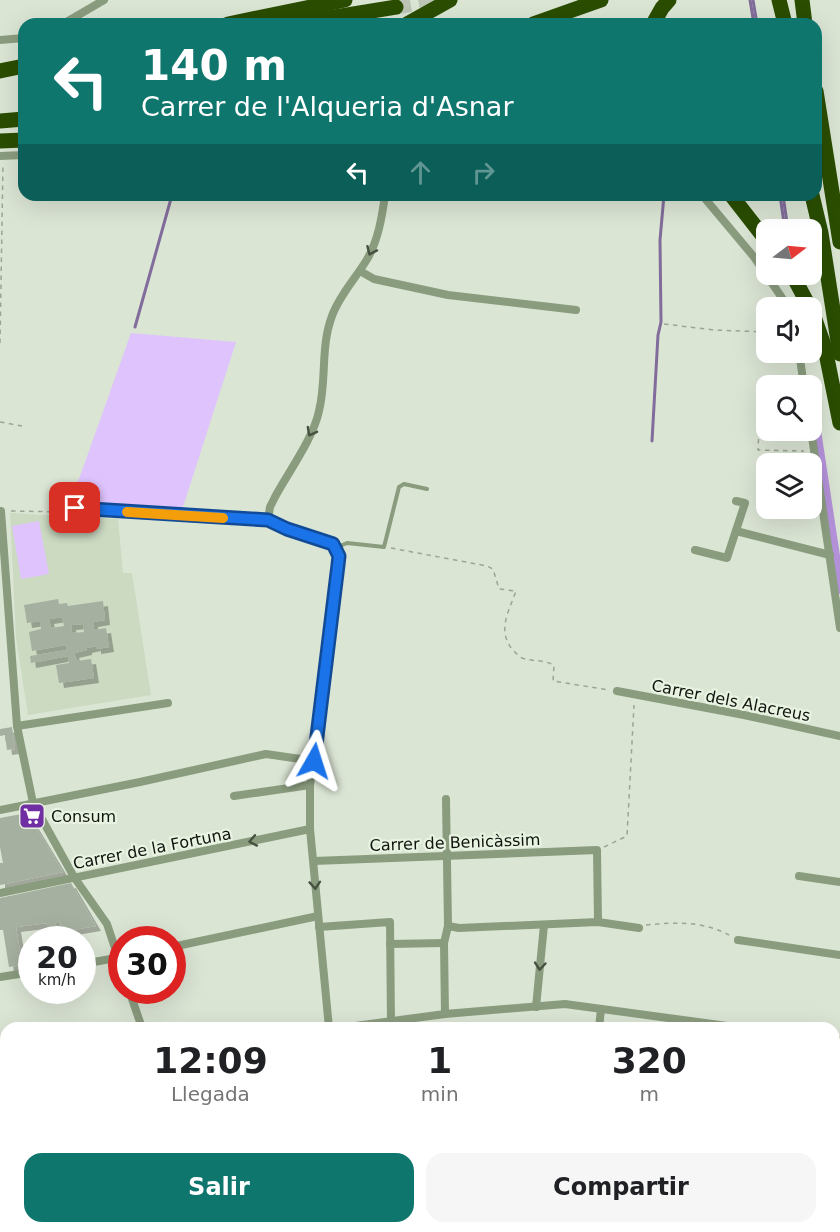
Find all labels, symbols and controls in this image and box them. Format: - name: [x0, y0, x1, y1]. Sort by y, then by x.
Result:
- text: 140 m: [141, 41, 287, 90]
- icon: left: [42, 42, 120, 120]
- text: Carrer de l'Alqueria d'Asnar: [141, 91, 514, 122]
- icon: left: [341, 156, 374, 189]
- icon: ahead: [404, 156, 437, 189]
- icon: right: [467, 156, 500, 189]
- north arrow: [756, 219, 822, 285]
- map controls: [756, 219, 822, 519]
- one-way arrow: [366, 245, 378, 256]
- button: sound: [756, 297, 822, 363]
- button: search: [756, 375, 822, 441]
- one-way arrow: [307, 426, 318, 436]
- button: layers: [756, 453, 822, 519]
- pin: [49, 482, 100, 533]
- icon: arrive: [58, 491, 91, 524]
- street label: Carrer dels Alacreus: [650, 676, 812, 725]
- position arrow: [282, 729, 346, 793]
- supermarket icon: Consum: [17, 801, 47, 831]
- place label: Consum: [51, 807, 116, 826]
- street label: Carrer de la Fortuna: [71, 824, 233, 873]
- street label: Carrer de Benicàssim: [369, 830, 541, 855]
- one-way arrow: [248, 834, 258, 847]
- one-way arrow: [309, 881, 322, 890]
- speed limit sign: 30: [108, 926, 186, 1004]
- text: 20: [36, 940, 78, 975]
- one-way arrow: [534, 961, 547, 970]
- text: km/h: [38, 971, 76, 989]
- text: 12:09: [153, 1040, 268, 1081]
- text: 1: [427, 1040, 452, 1081]
- text: 320: [612, 1040, 687, 1081]
- text: Llegada: [171, 1082, 250, 1106]
- text: min: [421, 1082, 459, 1106]
- text: m: [640, 1082, 659, 1106]
- button: Salir: [24, 1153, 414, 1222]
- button: Compartir: [426, 1153, 816, 1222]

